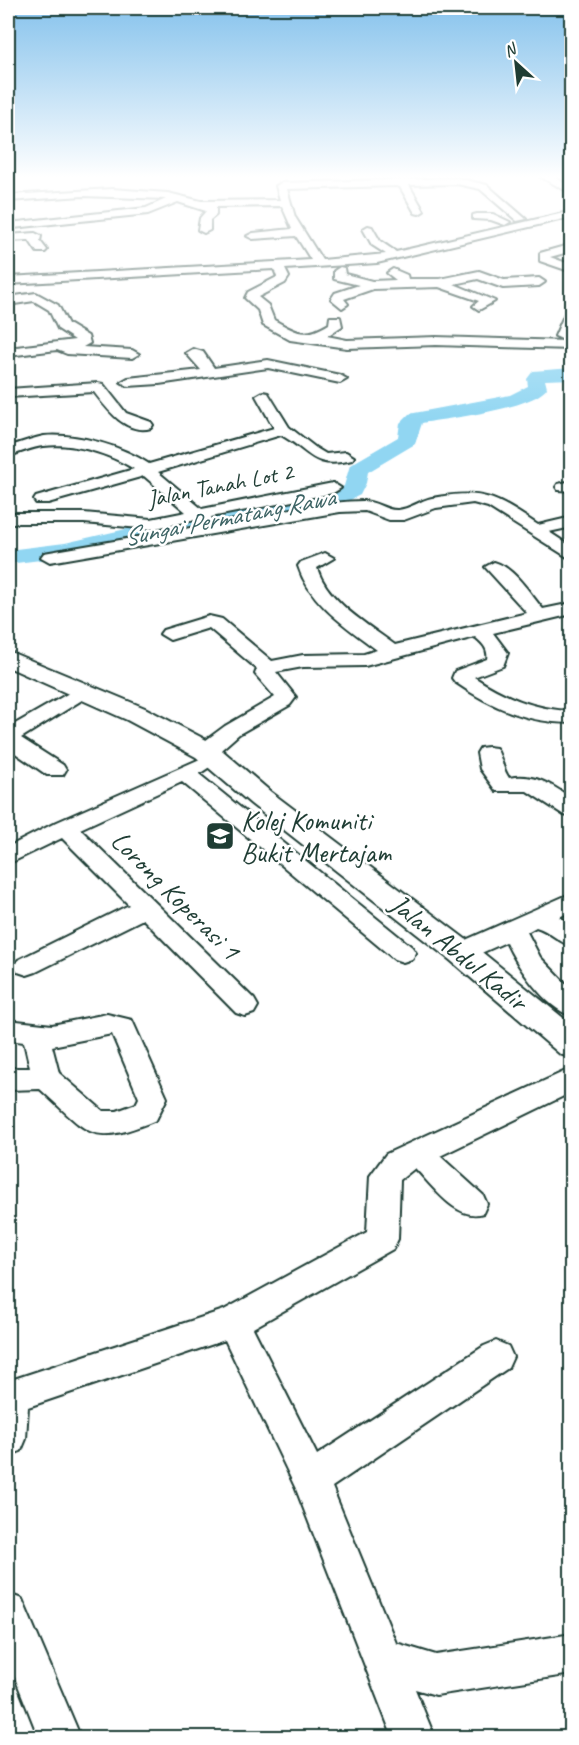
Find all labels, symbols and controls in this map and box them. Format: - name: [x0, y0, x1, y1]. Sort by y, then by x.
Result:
- north arrow: [486, 33, 546, 93]
- text: N: [501, 38, 521, 62]
- street label: Jalan Tanah Lot 2: [144, 456, 298, 514]
- water label: Sungai Permatang Rawa: [121, 480, 340, 554]
- place label: Kolej Komuniti Bukit Mertajam: [241, 803, 392, 870]
- school or university icon: Kolej Komuniti Bukit Mertajam: [204, 820, 236, 852]
- street label: Lorong Koperasi 1: [104, 823, 249, 968]
- street label: Jalan Abdul Kadir: [382, 885, 537, 1020]

